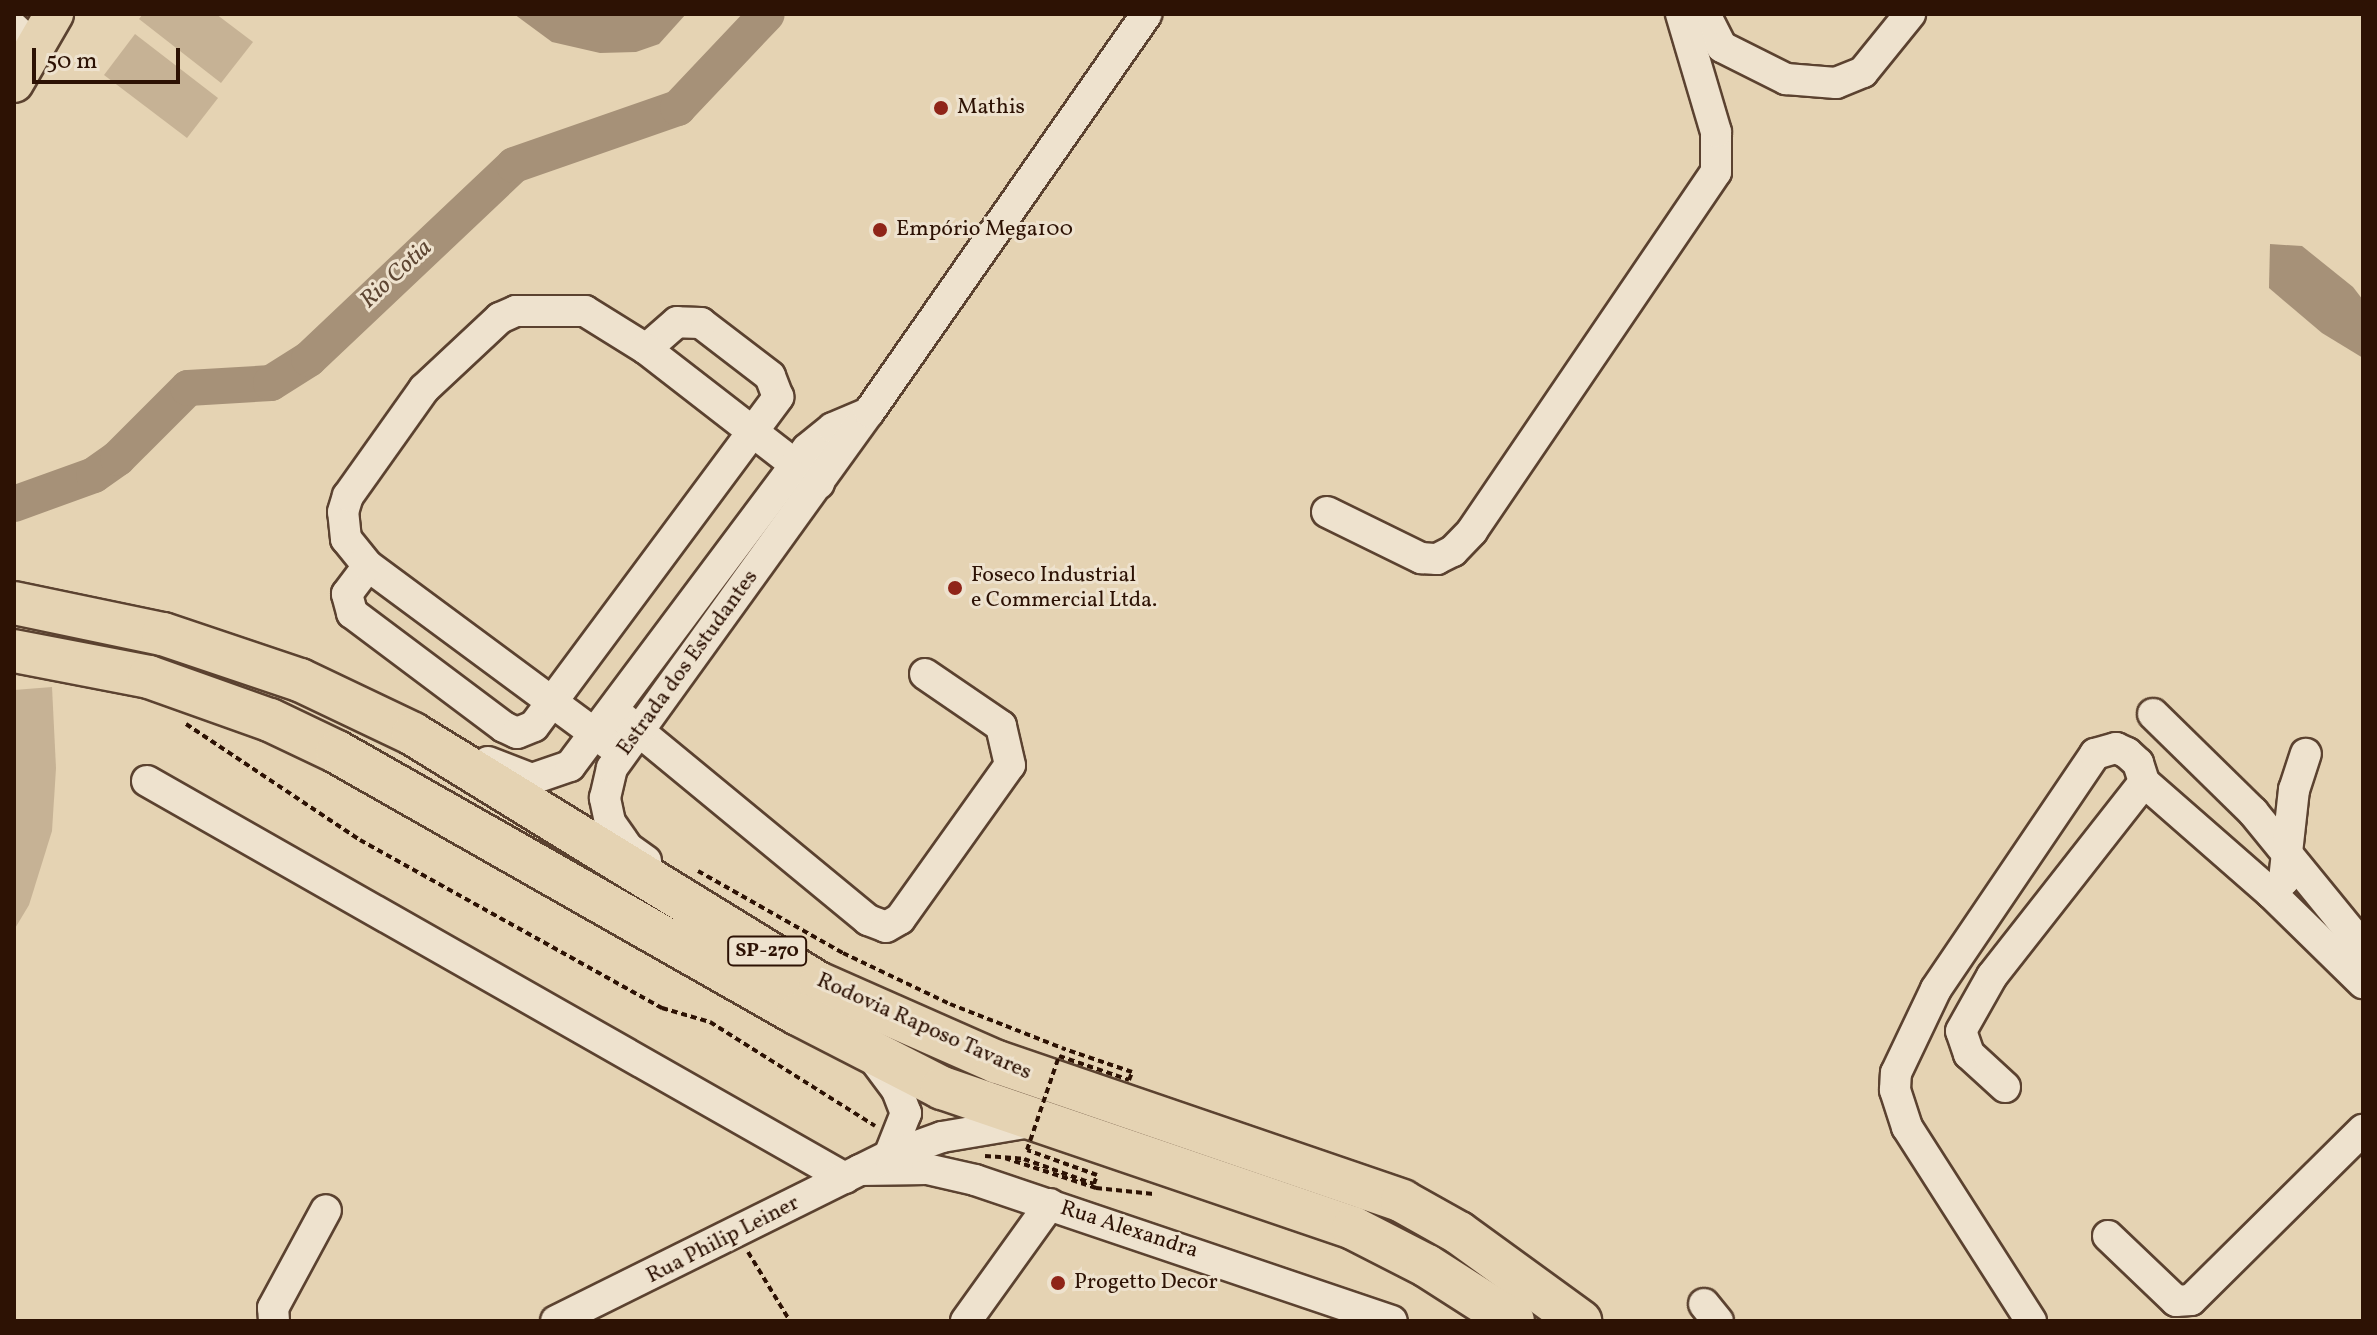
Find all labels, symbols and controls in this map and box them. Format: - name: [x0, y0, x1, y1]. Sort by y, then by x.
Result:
- scale bar: [36, 32, 184, 82]
- text: 50 m: [46, 45, 98, 79]
- place label: Mathis: [957, 95, 1025, 121]
- marker: Mathis: [932, 99, 950, 117]
- place label: Empório Mega100: [896, 217, 1073, 243]
- marker: Empório Mega100: [871, 221, 889, 239]
- water label: Rio Cotia: [355, 235, 439, 315]
- place label: Foseco Industrial e Commercial Ltda.: [971, 562, 1157, 614]
- street label: Estrada dos Estudantes: [612, 565, 764, 761]
- marker: Foseco Industrial e Commercial Ltda.: [946, 579, 964, 597]
- road number: SP-270: [727, 935, 807, 967]
- street label: Rodovia Raposo Tavares: [812, 968, 1036, 1086]
- street label: Rua Philip Leiner: [642, 1190, 804, 1290]
- street label: Rua Alexandra: [1057, 1195, 1201, 1265]
- place label: Progetto Decor: [1074, 1270, 1218, 1296]
- marker: Progetto Decor: [1049, 1274, 1067, 1292]

